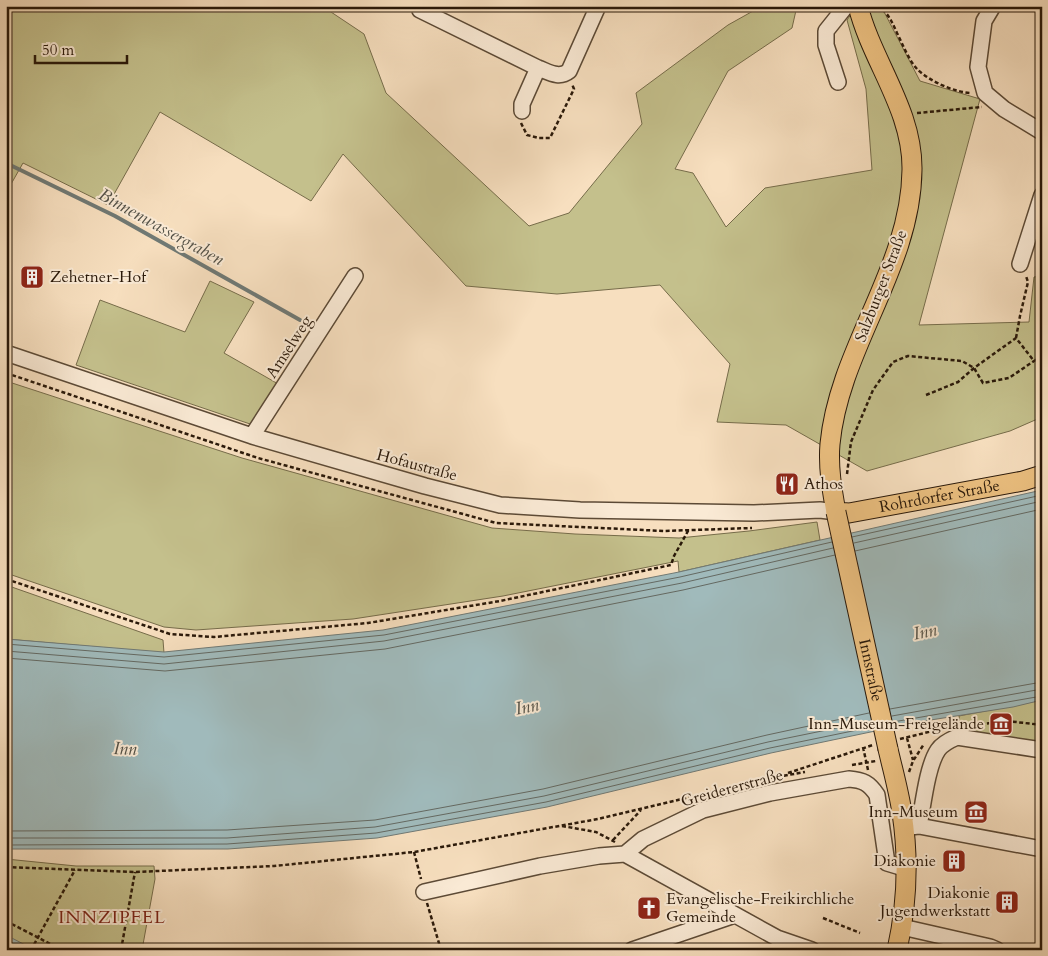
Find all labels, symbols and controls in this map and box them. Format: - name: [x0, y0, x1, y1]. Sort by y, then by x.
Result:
- scale bar: [35, 32, 128, 64]
- text: 50 m: [42, 40, 74, 60]
- water label: Binnenwassergraben: [94, 182, 228, 272]
- street label: Salzburger Straße: [850, 227, 912, 345]
- building icon: Zehetner-Hof: [19, 264, 45, 290]
- place label: Zehetner-Hof: [50, 266, 149, 288]
- street label: Amselweg: [261, 311, 317, 383]
- street label: Hofaustraße: [374, 444, 460, 486]
- restaurant icon: Athos: [774, 471, 800, 497]
- place label: Athos: [804, 473, 843, 495]
- street label: Rohrdorfer Straße: [877, 474, 1002, 518]
- water label: Inn: [911, 617, 939, 647]
- street label: Innstraße: [853, 637, 888, 704]
- water label: Inn: [513, 692, 541, 722]
- museum icon: Inn-Museum-Freigelände: [988, 711, 1014, 737]
- place label: Inn-Museum-Freigelände: [808, 713, 984, 735]
- water label: Inn: [113, 736, 137, 762]
- street label: Greidererstraße: [678, 764, 786, 812]
- museum icon: Inn-Museum: [963, 799, 989, 825]
- place label: Inn-Museum: [868, 801, 958, 823]
- building icon: Diakonie: [941, 848, 967, 874]
- place label: Diakonie: [874, 850, 936, 872]
- place label: Diakonie Jugendwerkstatt: [878, 882, 990, 922]
- place label: Evangelische-Freikirchliche Gemeinde: [666, 888, 854, 928]
- building icon: Diakonie Jugendwerkstatt: [994, 889, 1020, 915]
- church icon: Evangelische-Freikirchliche Gemeinde: [636, 895, 662, 921]
- district label: INNZIPFEL: [58, 905, 166, 930]

